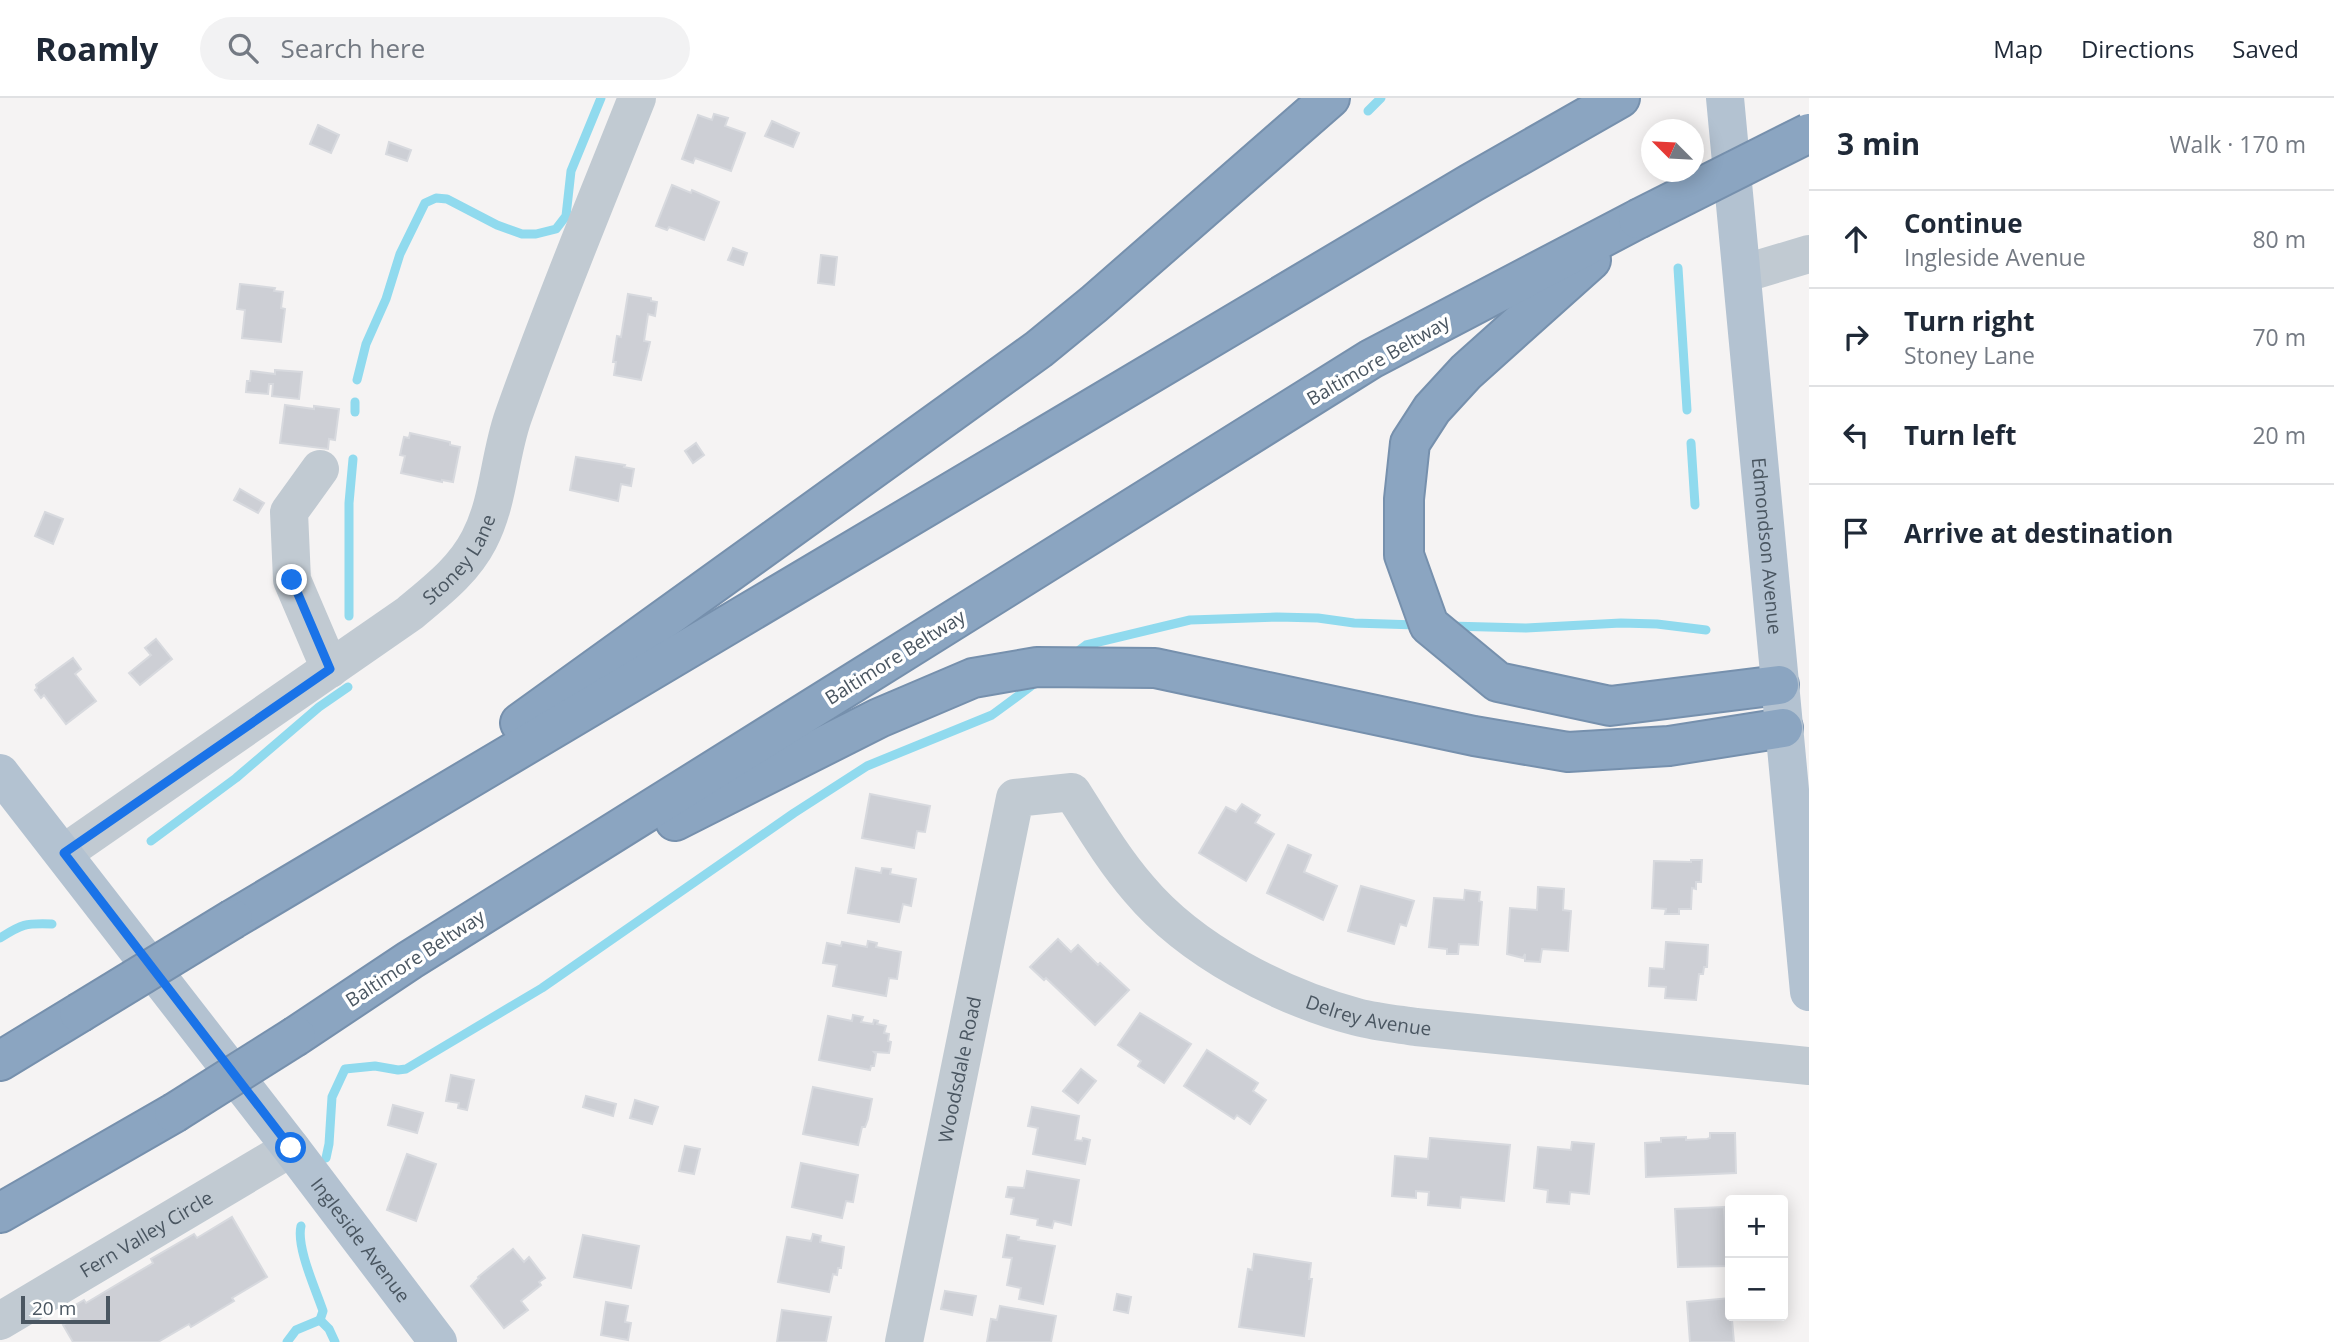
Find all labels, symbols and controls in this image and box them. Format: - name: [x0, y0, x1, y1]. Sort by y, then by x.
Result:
- search box: [200, 17, 690, 80]
- text: Roamly: [35, 26, 158, 71]
- icon: search: [224, 29, 262, 67]
- text: Search here: [280, 30, 425, 66]
- text: Map: [1993, 32, 2043, 65]
- text: Directions: [2081, 32, 2194, 65]
- text: Saved: [2232, 32, 2299, 65]
- north arrow: [1641, 119, 1704, 182]
- text: 3 min: [1837, 123, 1920, 164]
- text: Walk · 170 m: [2169, 128, 2306, 160]
- text: Continue: [1904, 205, 2023, 241]
- icon: ahead: [1837, 220, 1875, 258]
- text: 80 m: [2252, 223, 2306, 255]
- text: Ingleside Avenue: [1904, 241, 2086, 273]
- text: Turn right: [1904, 303, 2035, 339]
- street label: Baltimore Beltway: [1302, 308, 1455, 411]
- icon: right: [1837, 318, 1875, 356]
- text: 70 m: [2252, 321, 2306, 353]
- text: Stoney Lane: [1904, 339, 2035, 371]
- icon: left: [1837, 416, 1875, 454]
- text: Turn left: [1904, 417, 2016, 453]
- text: 20 m: [2252, 419, 2306, 451]
- street label: Edmondson Avenue: [1746, 456, 1788, 636]
- street label: Stoney Lane: [417, 511, 502, 610]
- icon: arrive: [1837, 514, 1875, 552]
- text: Arrive at destination: [1904, 515, 2173, 551]
- route end: [276, 564, 307, 595]
- street label: Baltimore Beltway: [820, 603, 971, 711]
- street label: Baltimore Beltway: [340, 903, 490, 1013]
- street label: Delrey Avenue: [1302, 989, 1433, 1041]
- street label: Woodsdale Road: [932, 994, 987, 1145]
- route start: [275, 1132, 306, 1163]
- street label: Ingleside Avenue: [305, 1172, 416, 1308]
- street label: Fern Valley Circle: [75, 1184, 217, 1284]
- map controls: [1725, 1195, 1788, 1321]
- button: +: [1725, 1195, 1788, 1258]
- button: −: [1725, 1258, 1788, 1321]
- scale bar: [21, 1293, 110, 1325]
- text: 20 m: [32, 1295, 76, 1321]

